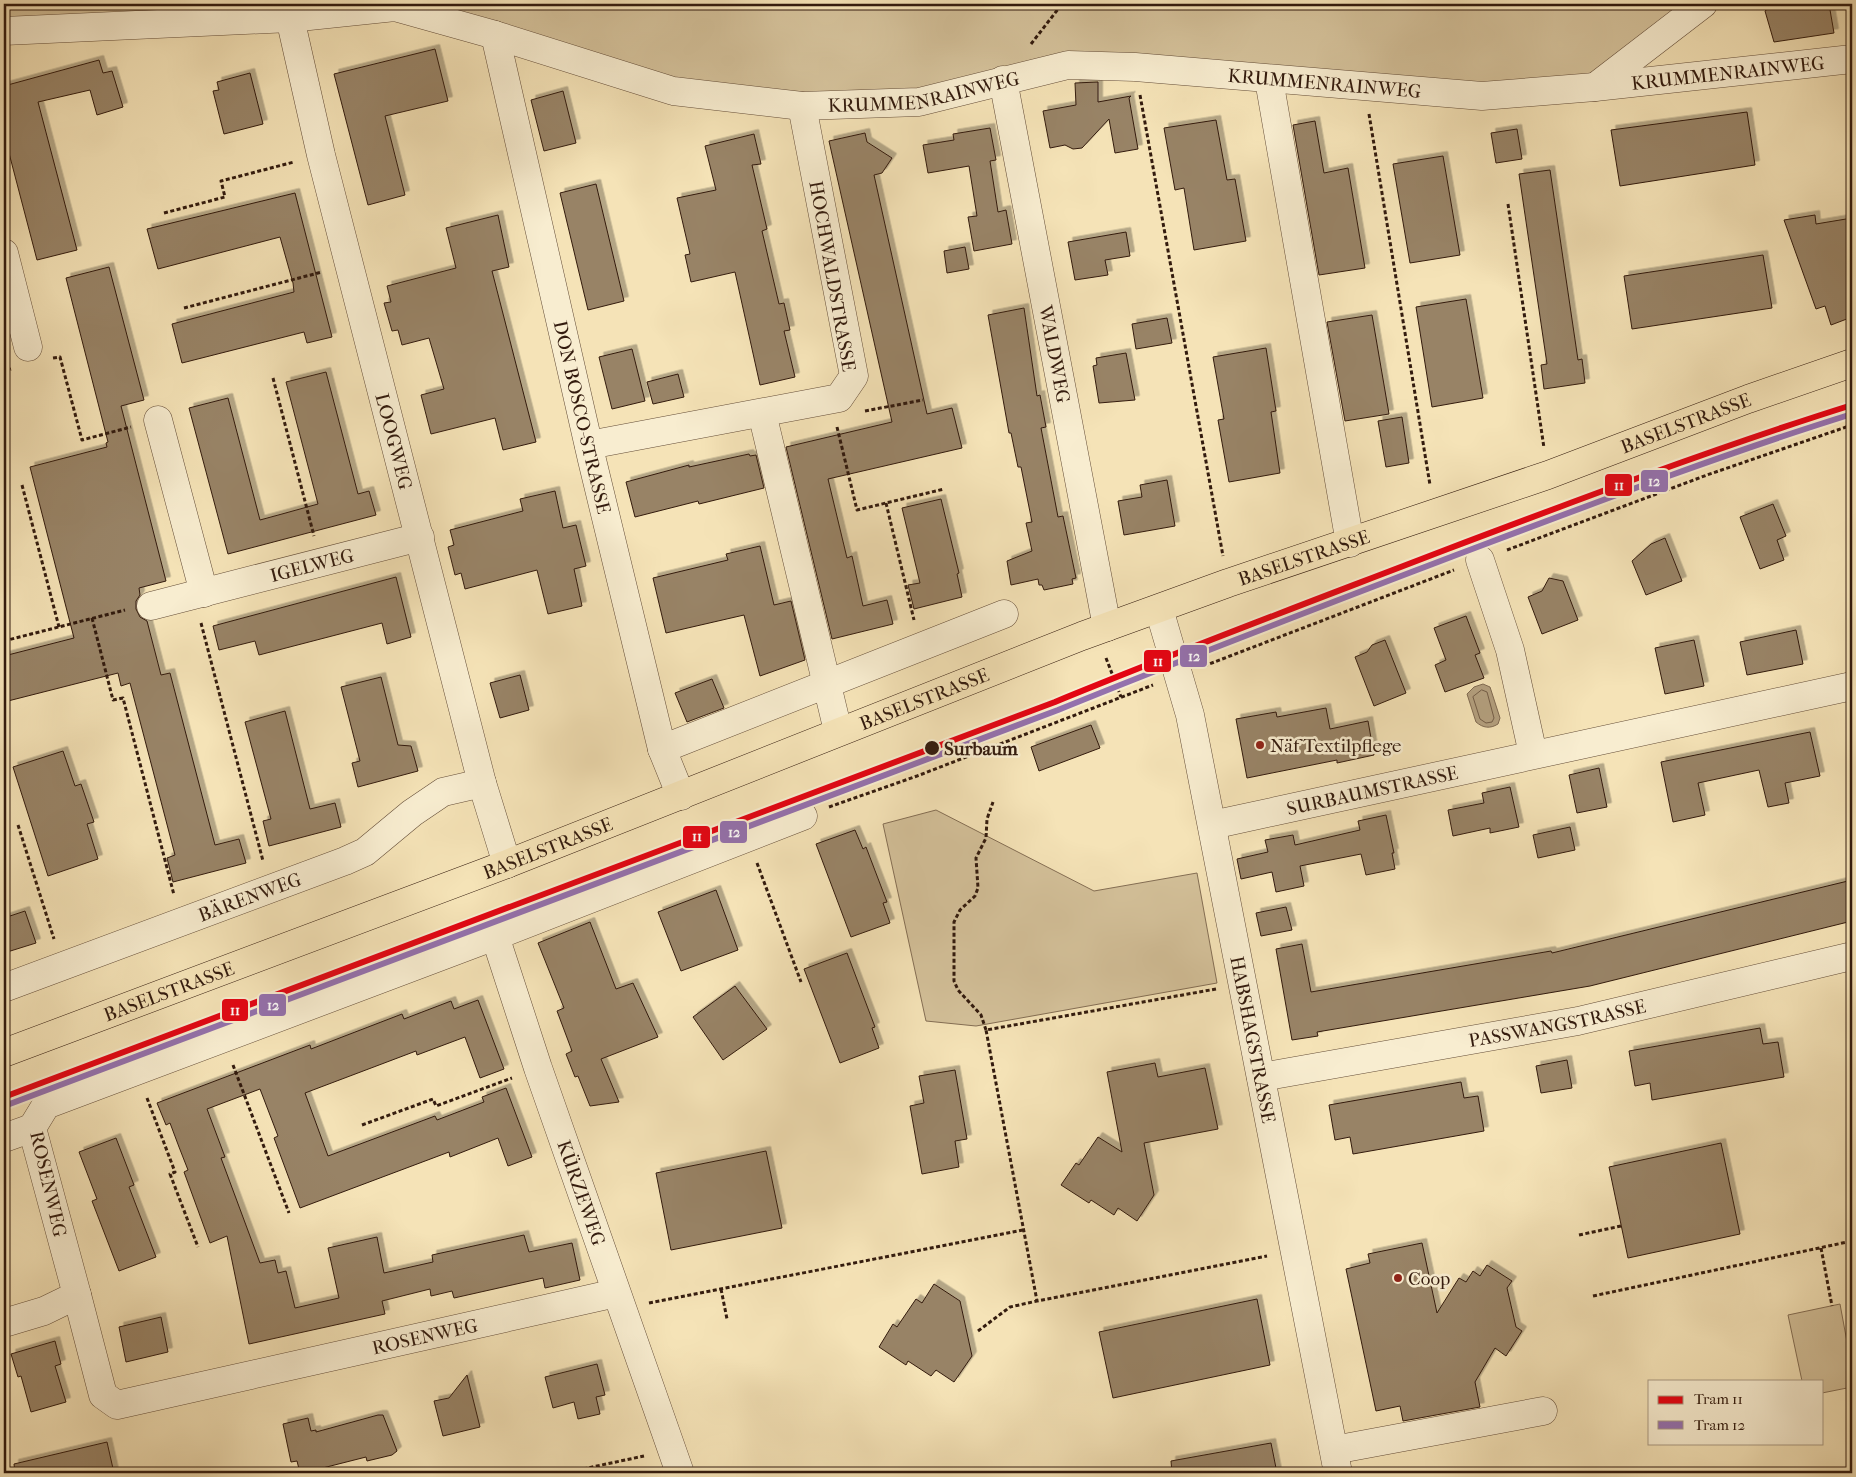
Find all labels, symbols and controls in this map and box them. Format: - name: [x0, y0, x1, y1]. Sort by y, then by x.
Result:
- street label: KRUMMENRAINWEG: [1630, 52, 1826, 95]
- street label: KRUMMENRAINWEG: [1227, 65, 1422, 103]
- street label: KRUMMENRAINWEG: [827, 68, 1022, 117]
- street label: HOCHWALDSTRASSE: [804, 179, 860, 374]
- street label: WALDWEG: [1034, 303, 1074, 405]
- street label: DON BOSCO-STRASSE: [549, 318, 615, 517]
- street label: BASELSTRASSE: [1618, 389, 1754, 458]
- street label: LOOGWEG: [371, 391, 416, 492]
- line badge: 12: [1640, 469, 1669, 493]
- line badge: 11: [1604, 473, 1633, 497]
- text: 12: [1648, 473, 1660, 490]
- text: 11: [1614, 477, 1624, 494]
- street label: BASELSTRASSE: [1235, 526, 1373, 591]
- street label: IGELWEG: [268, 544, 356, 587]
- line badge: 12: [1179, 644, 1208, 668]
- text: 12: [1188, 648, 1200, 665]
- line badge: 11: [1143, 649, 1172, 673]
- text: 11: [1153, 653, 1163, 670]
- street label: BASELSTRASSE: [856, 664, 993, 735]
- place label: Näf Textilpflege: [1270, 735, 1401, 757]
- place label: Surbaum: [944, 738, 1018, 760]
- marker: Surbaum: [923, 739, 941, 757]
- marker: Näf Textilpflege: [1254, 739, 1266, 751]
- street label: SURBAUMSTRASSE: [1285, 762, 1461, 820]
- street label: BASELSTRASSE: [480, 813, 616, 884]
- line badge: 12: [719, 820, 748, 844]
- text: 12: [728, 824, 740, 841]
- line badge: 11: [682, 825, 711, 849]
- text: 11: [692, 828, 702, 845]
- street label: BÄRENWEG: [195, 868, 304, 927]
- street label: HABSHAGSTRASSE: [1225, 954, 1280, 1126]
- street label: BASELSTRASSE: [101, 957, 238, 1027]
- line badge: 12: [258, 993, 287, 1017]
- street label: PASSWANGSTRASSE: [1467, 995, 1649, 1052]
- text: 12: [267, 997, 279, 1014]
- line badge: 11: [221, 998, 249, 1022]
- text: 11: [230, 1002, 240, 1019]
- street label: ROSENWEG: [25, 1129, 71, 1239]
- street label: KÜRZEWEG: [552, 1137, 609, 1249]
- place label: Coop: [1408, 1268, 1450, 1290]
- marker: Coop: [1392, 1272, 1404, 1284]
- street label: ROSENWEG: [370, 1314, 480, 1359]
- legend: [1648, 1380, 1824, 1444]
- text: Tram 11: [1694, 1390, 1743, 1408]
- text: Tram 12: [1694, 1416, 1745, 1434]

